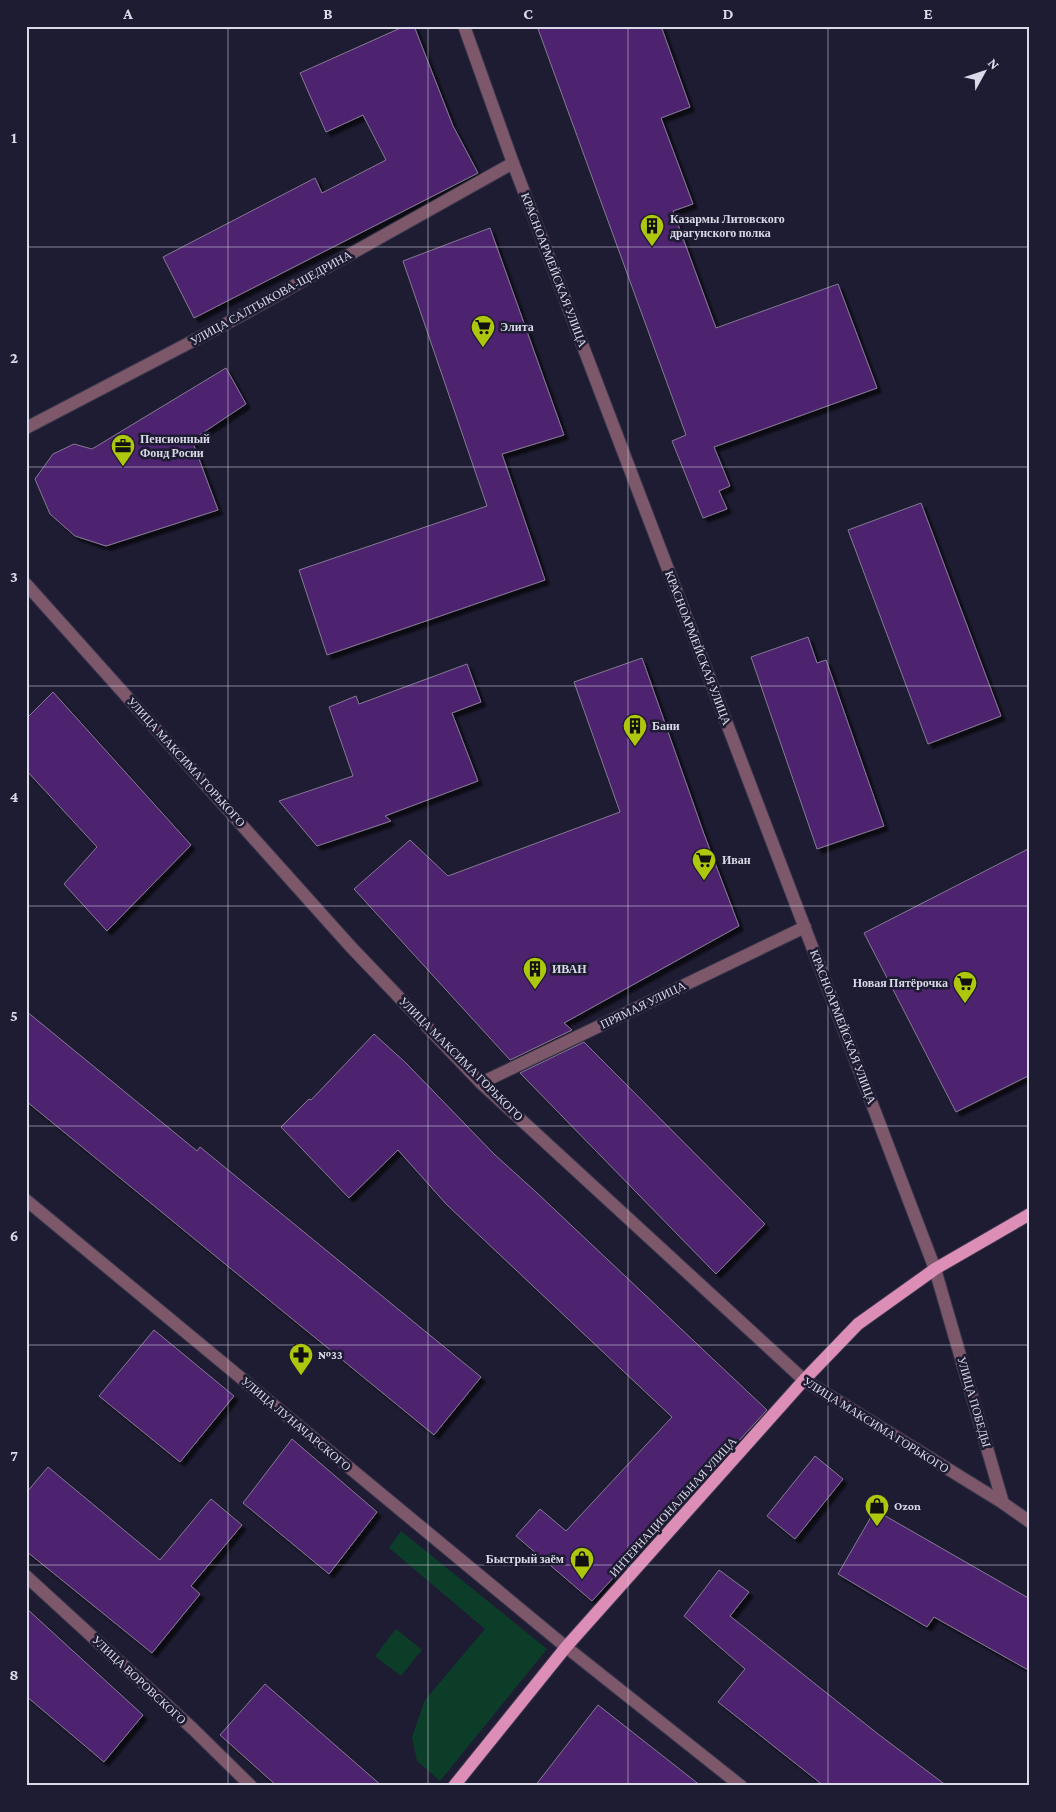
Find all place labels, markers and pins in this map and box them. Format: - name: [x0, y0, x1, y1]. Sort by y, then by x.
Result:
- place label: Казармы Литовского драгунского полка: [670, 212, 785, 240]
- building icon: Казармы Литовского драгунского полка: [639, 213, 665, 247]
- supermarket icon: Элита: [470, 314, 496, 348]
- place label: Элита: [500, 320, 534, 334]
- place label: Пенсионный Фонд Росии: [140, 432, 210, 460]
- office icon: Пенсионный Фонд Росии: [110, 433, 136, 467]
- building icon: Бани: [622, 713, 648, 747]
- place label: Бани: [652, 719, 680, 733]
- supermarket icon: Иван: [691, 847, 717, 881]
- place label: Иван: [722, 853, 751, 867]
- building icon: ИВАН: [522, 956, 548, 990]
- place label: ИВАН: [552, 962, 587, 976]
- supermarket icon: Новая Пятёрочка: [952, 970, 978, 1004]
- place label: Новая Пятёрочка: [853, 976, 948, 990]
- pharmacy icon: №33: [288, 1342, 314, 1376]
- place label: №33: [318, 1348, 343, 1362]
- shop icon: Ozon: [864, 1493, 890, 1527]
- place label: Ozon: [894, 1499, 921, 1513]
- shop icon: Быстрый заём: [569, 1546, 595, 1580]
- place label: Быстрый заём: [486, 1552, 564, 1566]

